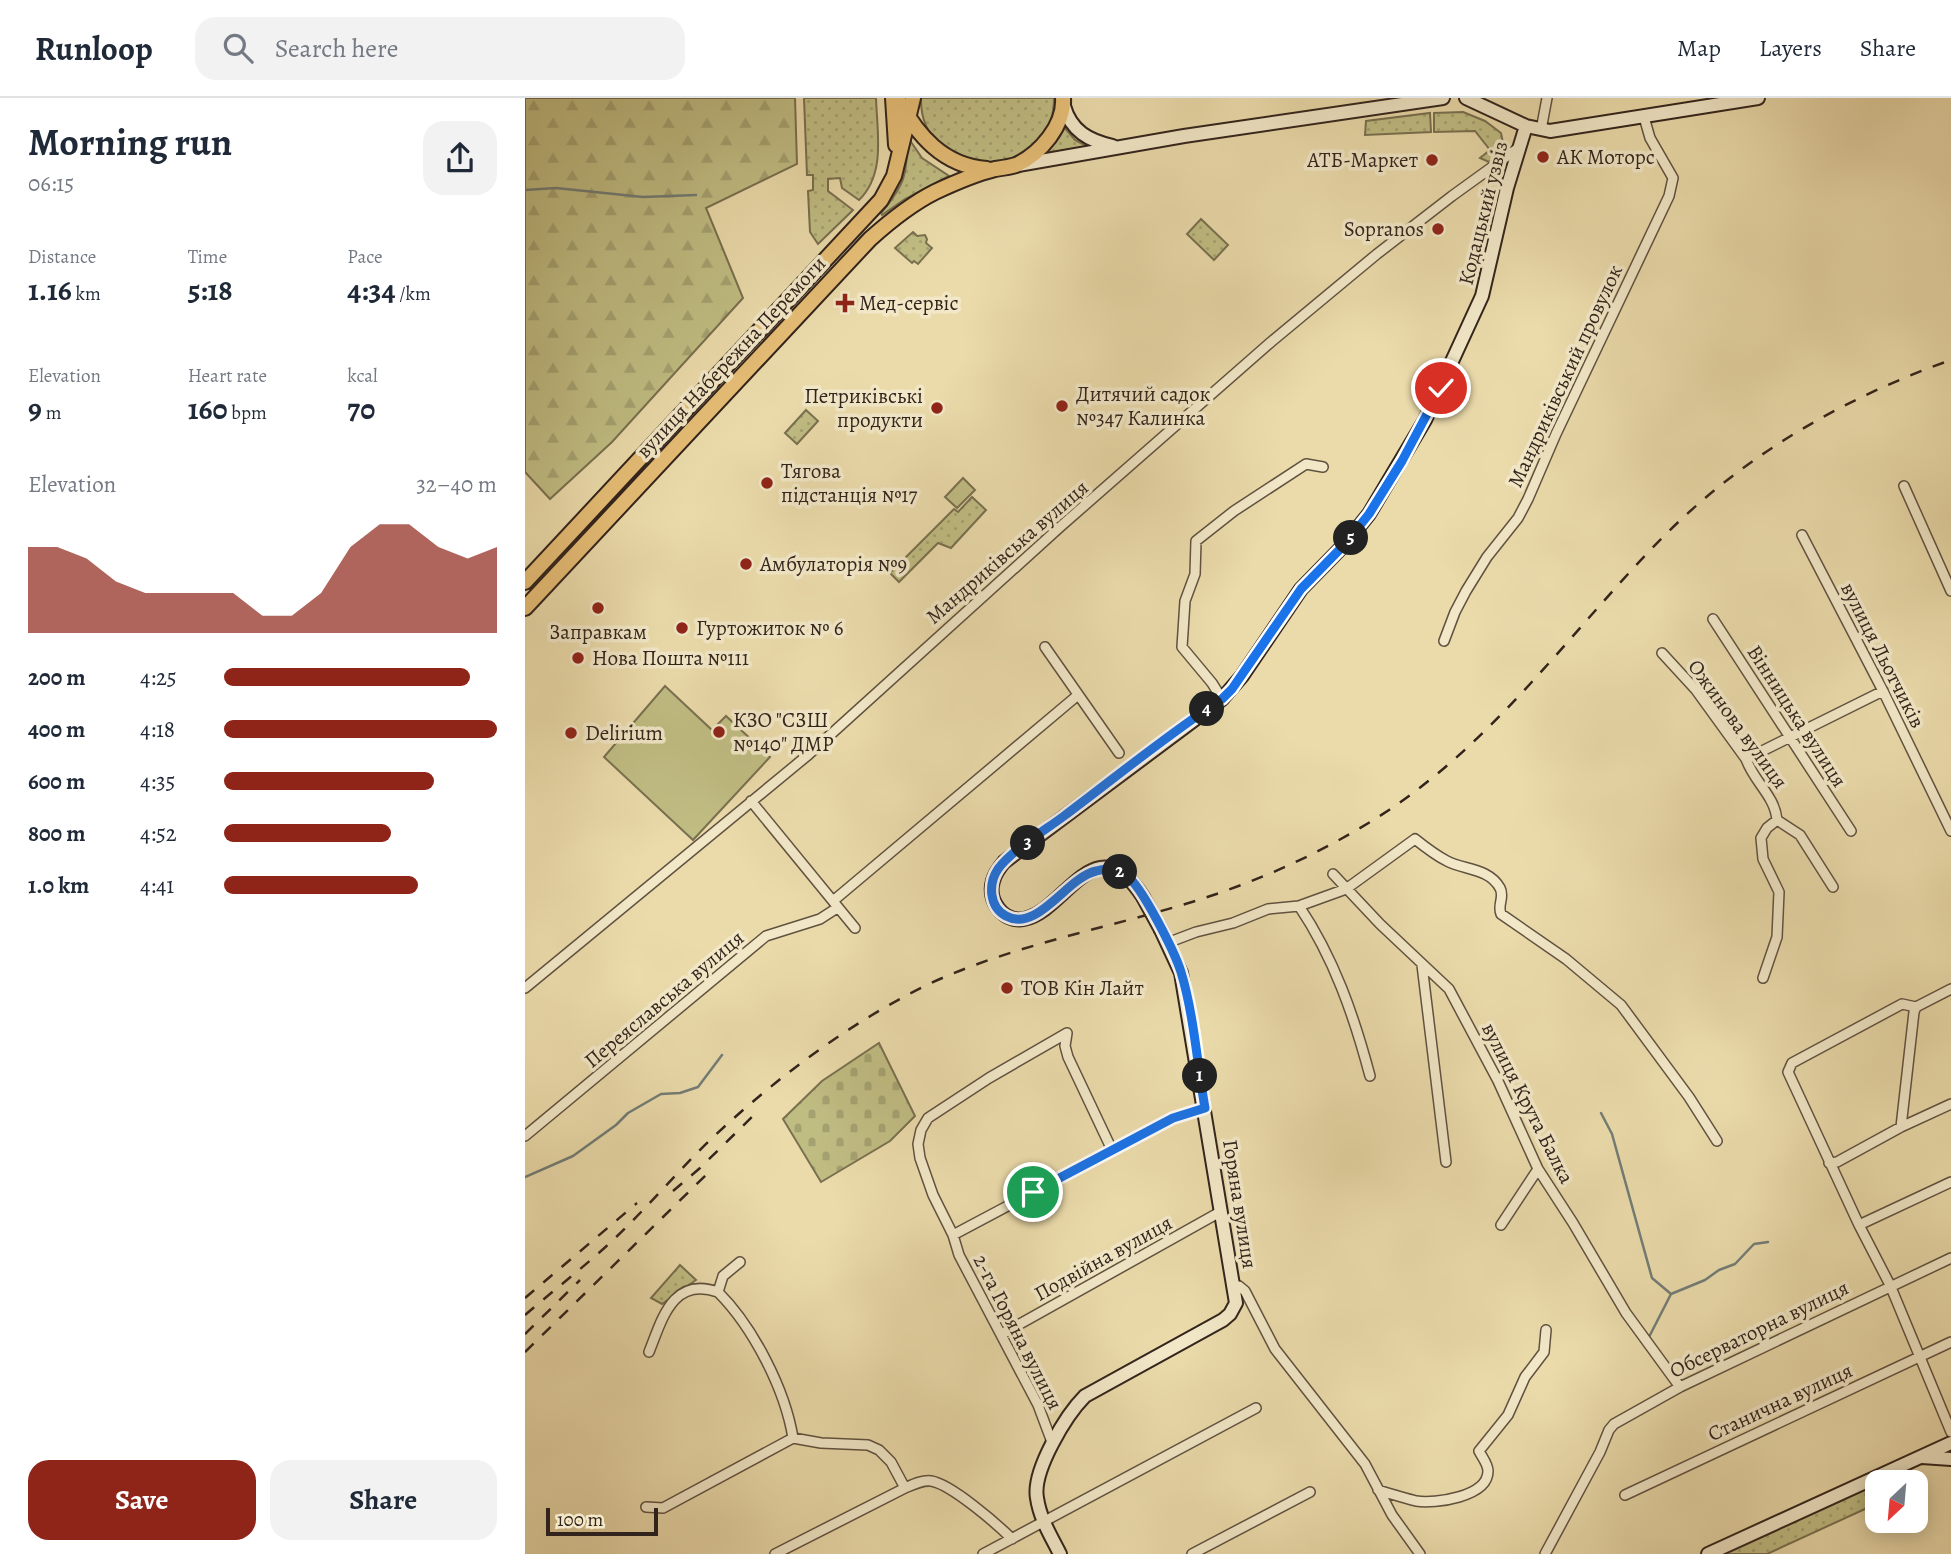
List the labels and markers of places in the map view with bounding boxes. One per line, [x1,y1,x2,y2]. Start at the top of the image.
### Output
place label: АК Моторс [1556,143,1655,171]
place label: АТБ-Маркет [1306,146,1418,174]
marker: АК Моторс [1535,149,1551,165]
marker: АТБ-Маркет [1424,152,1440,168]
place label: Sopranos [1344,215,1424,243]
marker: Sopranos [1430,221,1446,237]
place label: Мед-сервіс [859,289,959,317]
marker: Мед-сервіс [837,295,853,311]
pin [1411,358,1471,418]
place label: Дитячий садок №347 Калинка [1076,380,1211,432]
place label: Петриківські продукти [804,382,923,434]
marker: Дитячий садок №347 Калинка [1054,398,1070,414]
marker: Петриківські продукти [929,400,945,416]
place label: Тягова пiдстанцiя №17 [781,457,918,509]
marker: Тягова пiдстанцiя №17 [759,475,775,491]
pin: 5 [1333,520,1369,556]
place label: Амбулаторія №9 [759,550,907,578]
marker: Амбулаторія №9 [738,556,754,572]
marker: Заправкам [590,600,606,616]
place label: Гуртожиток № 6 [696,614,844,642]
place label: Заправкам [549,618,647,646]
marker: Гуртожиток № 6 [674,620,690,636]
place label: Нова Пошта №111 [592,644,749,672]
marker: Нова Пошта №111 [570,650,586,666]
pin: 4 [1189,692,1225,726]
place label: КЗО "СЗШ №140" ДМР [733,706,834,758]
place label: Delirium [585,719,663,747]
marker: КЗО "СЗШ №140" ДМР [711,724,727,740]
marker: Delirium [563,725,579,741]
pin: 3 [1011,826,1045,860]
pin: 2 [1103,854,1137,890]
place label: ТОВ Кін Лайт [1021,974,1144,1002]
marker: ТОВ Кін Лайт [999,980,1015,996]
pin: 1 [1183,1058,1217,1094]
pin [1003,1162,1063,1222]

